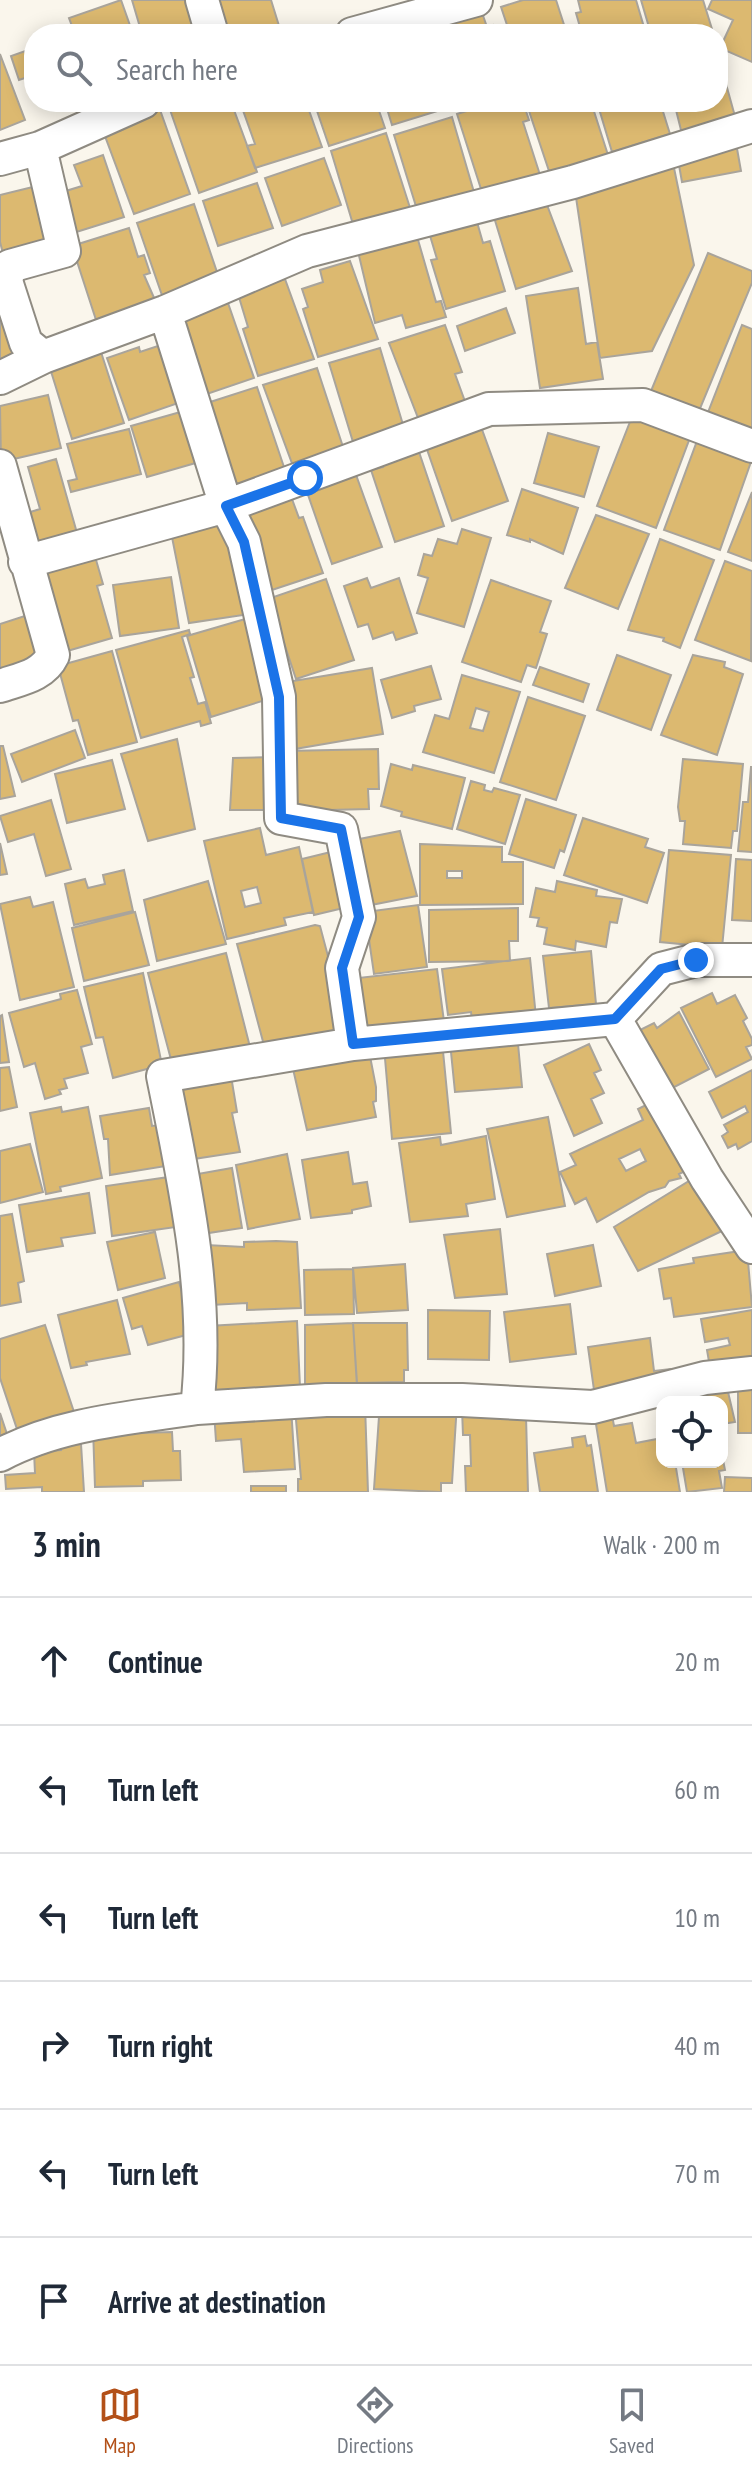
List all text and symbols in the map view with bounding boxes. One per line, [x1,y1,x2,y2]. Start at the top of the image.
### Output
search box [24,24,728,112]
icon: search [52,46,96,90]
text: Search here [116,49,238,88]
route start [287,460,323,496]
route end [678,942,714,978]
map controls [656,1396,728,1468]
button: locate [656,1396,728,1468]
text: 3 min [32,1522,101,1566]
text: Walk · 200 m [603,1528,720,1561]
icon: ahead [32,1639,76,1683]
text: Continue [108,1642,203,1681]
text: 20 m [674,1645,720,1678]
icon: left [32,1767,76,1811]
text: Turn left [108,1770,198,1809]
text: 60 m [674,1773,720,1806]
icon: left [32,1895,76,1939]
text: Turn left [108,1898,198,1937]
text: 10 m [674,1901,720,1934]
icon: right [32,2023,76,2067]
text: Turn right [108,2026,212,2065]
text: 40 m [674,2029,720,2062]
icon: left [32,2151,76,2195]
text: Turn left [108,2154,198,2193]
text: 70 m [674,2157,720,2190]
icon: arrive [32,2279,76,2323]
text: Arrive at destination [108,2282,326,2321]
tab: Map [98,2383,142,2459]
tab: Directions [337,2383,414,2459]
tab: Saved [609,2383,654,2459]

